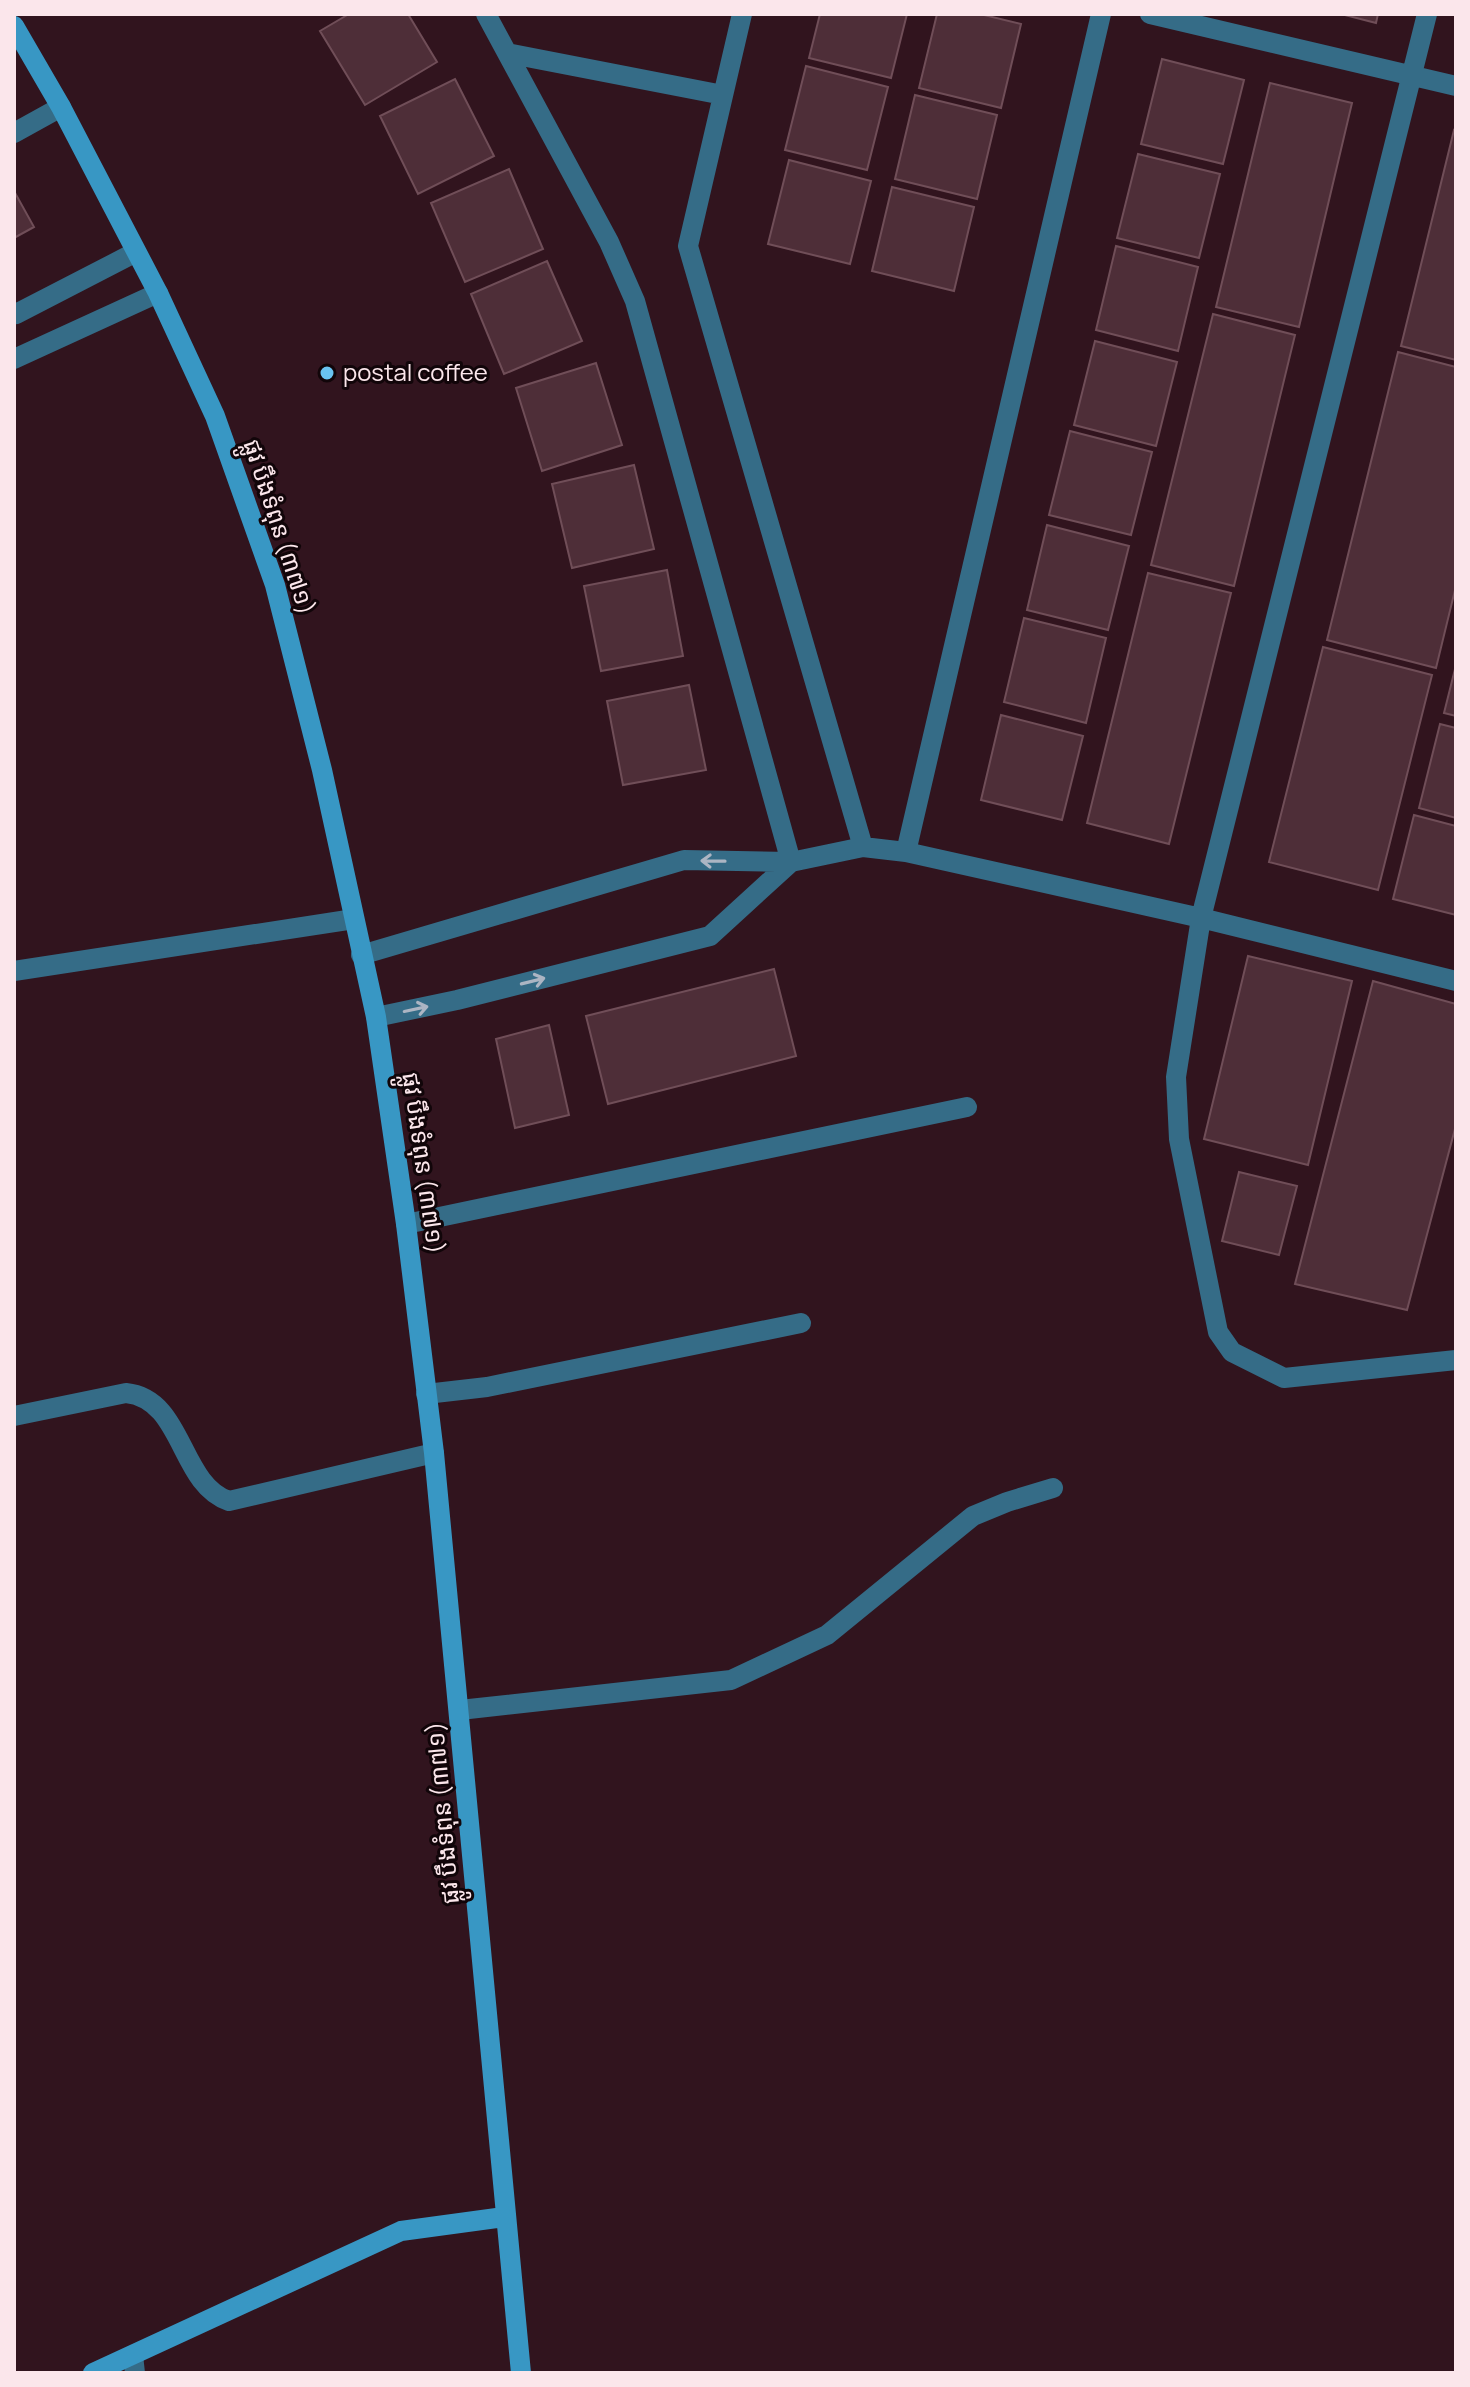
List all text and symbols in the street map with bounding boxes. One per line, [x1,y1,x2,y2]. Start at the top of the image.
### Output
place label: postal coffee [343,355,488,388]
marker: postal coffee [318,364,336,382]
street label: ផ្លូវ បឹងទំពុន (៣៧១) [230,434,324,621]
one-way arrow [700,853,727,869]
one-way arrow [519,972,545,987]
one-way arrow [403,1000,429,1015]
street label: ផ្លូវ បឹងទំពុន (៣៧១) [388,1070,454,1257]
street label: ផ្លូវ បឹងទំពុន (៣៧១) [417,1720,473,1906]

